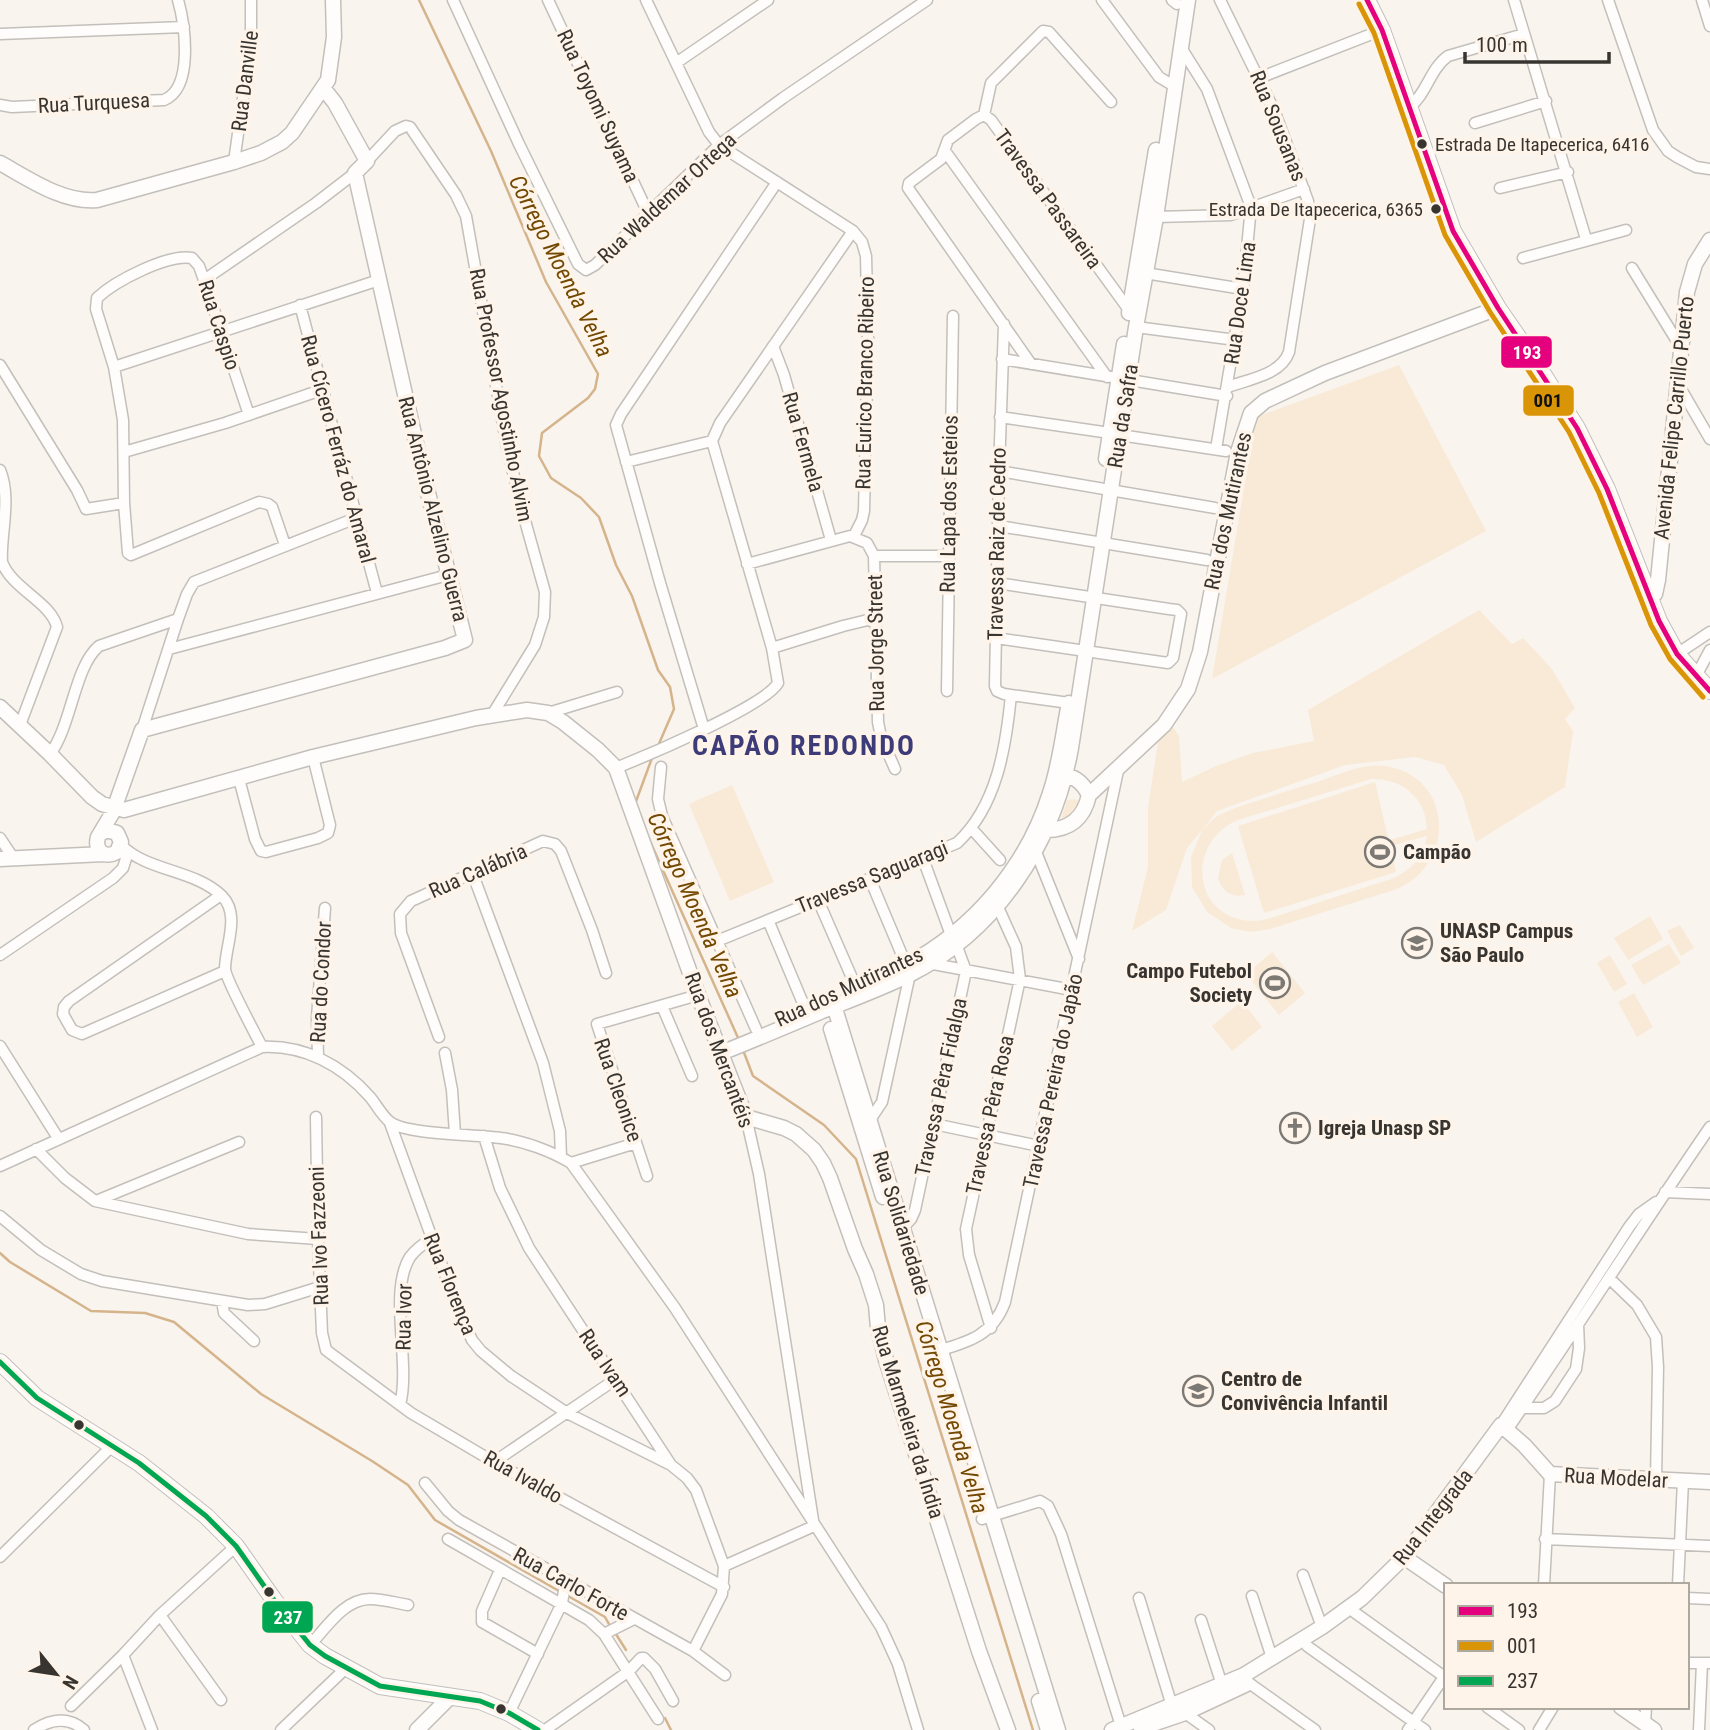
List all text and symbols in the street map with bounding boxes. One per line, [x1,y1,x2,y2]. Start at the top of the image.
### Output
scale bar [1465,21,1608,65]
street label: Rua Toyomi Suyama [552,26,644,186]
street label: Rua Danville [227,29,263,133]
text: 100 m [1476,33,1528,57]
street label: Rua Sousanas [1245,67,1311,185]
street label: Rua Turquesa [37,88,151,118]
street label: Travessa Passareira [989,125,1107,273]
street label: Rua Waldemar Ortega [593,128,741,268]
place label: Estrada De Itapecerica, 6416 [1435,133,1649,156]
marker: Estrada De Itapecerica, 6416 [1415,137,1429,151]
water label: Córrego Moenda Velha [503,171,618,362]
place label: Estrada De Itapecerica, 6365 [1209,198,1423,221]
marker: Estrada De Itapecerica, 6365 [1429,202,1443,216]
street label: Rua Doce Lima [1220,240,1260,366]
street label: Rua Professor Agostinho Alvim [465,266,537,524]
street label: Rua Eurico Branco Ribeiro [851,276,879,490]
street label: Rua Caspio [193,277,245,373]
street label: Avenida Felipe Carrillo Puerto [1649,295,1699,541]
street label: Rua Cícero Ferráz do Amaral [296,332,380,566]
line badge: 193 [1500,335,1553,369]
text: 193 [1513,341,1541,364]
street label: Rua da Safra [1103,362,1143,470]
line badge: 001 [1522,384,1575,417]
street label: Rua Fermela [777,389,829,495]
text: 001 [1534,389,1562,412]
street label: Rua Antônio Alzelino Guerra [393,394,473,624]
street label: Rua Lapa dos Esteios [935,415,963,593]
street label: Rua dos Mutirantes [1200,430,1256,592]
street label: Travessa Raiz de Cedro [983,447,1011,641]
street label: Rua Jorge Street [863,574,889,712]
district label: CAPÃO REDONDO [692,729,916,762]
water label: Córrego Moenda Velha [641,808,748,1002]
sports icon: Campão [1363,835,1397,869]
street label: Travessa Saguaragi [793,836,951,918]
street label: Rua Calábria [425,839,531,903]
place label: Campão [1403,840,1471,864]
place label: UNASP Campus São Paulo [1440,919,1573,967]
street label: Rua do Condor [306,920,336,1044]
school or university icon: UNASP Campus São Paulo [1400,926,1434,960]
street label: Rua dos Mutirantes [771,942,927,1032]
place label: Campo Futebol Society [1126,959,1253,1007]
sports icon: Campo Futebol Society [1258,966,1292,1000]
street label: Rua dos Mercantéis [680,969,758,1131]
street label: Travessa Pereira do Japão [1019,971,1087,1191]
street label: Travessa Pêra Fidalga [910,996,972,1178]
street label: Travessa Pêra Rosa [961,1033,1019,1197]
street label: Rua Cleonice [589,1035,647,1145]
church icon: Igreja Unasp SP [1278,1111,1312,1145]
place label: Igreja Unasp SP [1318,1116,1451,1140]
street label: Rua Solidariedade [868,1148,934,1298]
street label: Rua Ivo Fazzeoni [305,1166,333,1306]
street label: Rua Florença [419,1230,481,1338]
street label: Rua Ivor [391,1283,417,1351]
water label: Córrego Moenda Velha [909,1317,994,1517]
street label: Rua Marmeleira da Índia [867,1323,949,1521]
street label: Rua Ivam [574,1325,636,1401]
place label: Centro de Convivência Infantil [1221,1367,1388,1415]
school or university icon: Centro de Convivência Infantil [1181,1374,1215,1408]
unlabelled marker [72,1418,86,1432]
street label: Rua Ivaldo [480,1446,566,1508]
street label: Rua Modelar [1563,1463,1669,1493]
street label: Rua Integrada [1388,1464,1478,1570]
street label: Rua Carlo Forte [509,1542,633,1626]
legend [1444,1583,1689,1709]
unlabelled marker [262,1585,276,1599]
text: 193 [1507,1599,1538,1623]
line badge: 237 [261,1600,314,1634]
text: 237 [274,1606,302,1629]
text: 001 [1507,1634,1538,1658]
north arrow [21,1639,91,1709]
text: 237 [1507,1669,1538,1693]
text: N [57,1671,83,1693]
unlabelled marker [494,1702,508,1716]

